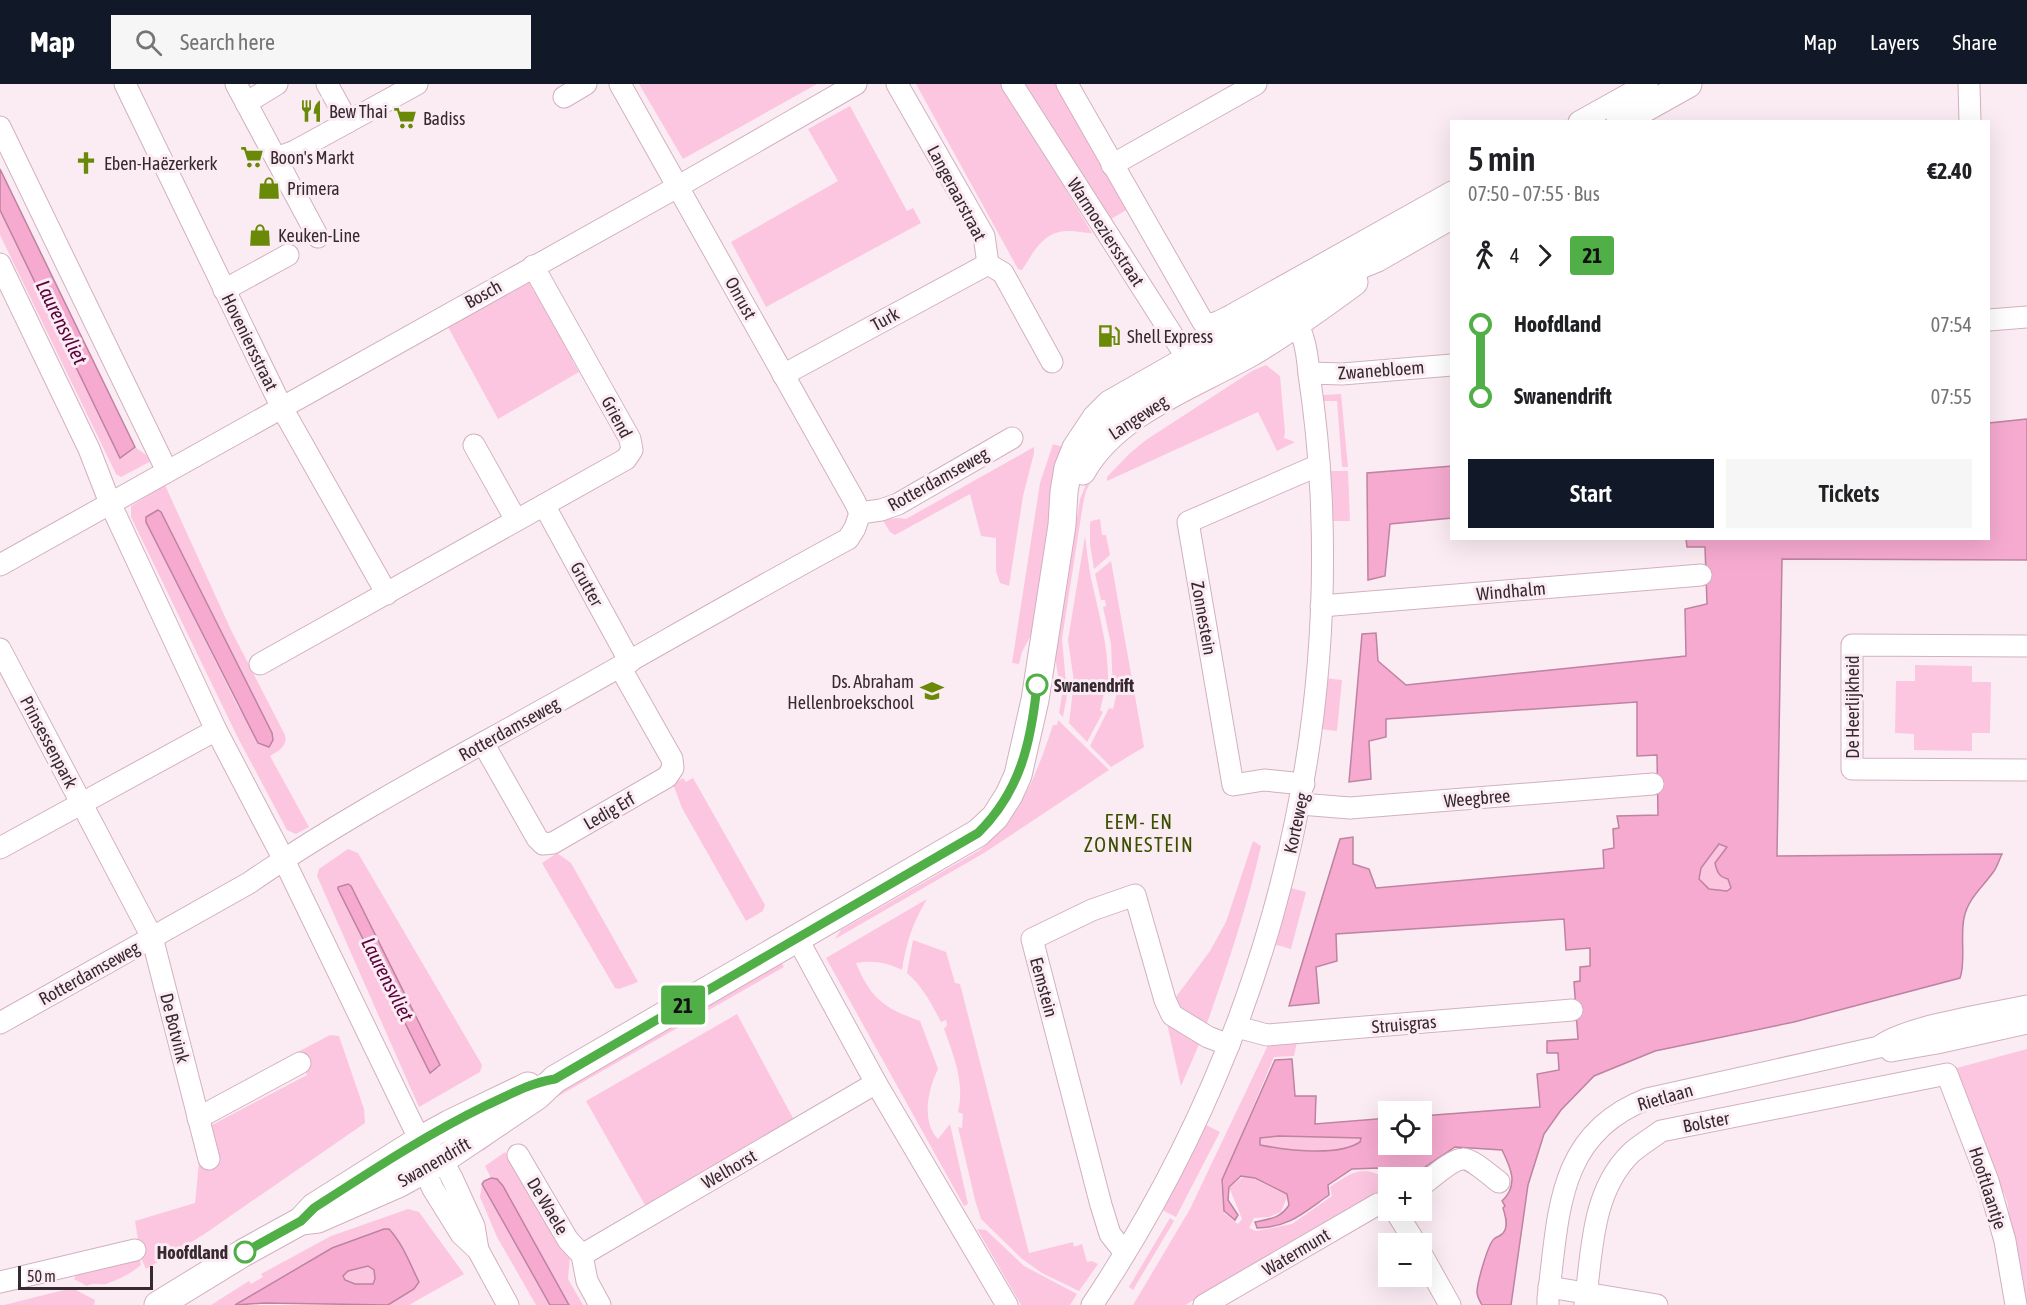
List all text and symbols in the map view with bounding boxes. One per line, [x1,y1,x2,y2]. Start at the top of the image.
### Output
search box [111,15,531,69]
text: Map [30,26,75,58]
icon: search [132,26,165,59]
text: Search here [180,29,275,55]
text: Map [1803,30,1837,54]
text: Layers [1870,30,1920,54]
text: Share [1953,30,1997,54]
restaurant icon: Bew Thai [298,98,324,124]
place label: Bew Thai [329,101,388,122]
supermarket icon: Badiss [392,105,418,131]
place label: Badiss [423,108,465,129]
text: 5 min [1468,140,1535,178]
street label: Langeraarstraat [923,142,991,244]
supermarket icon: Boon's Markt [239,144,265,170]
place label: Boon's Markt [270,147,354,168]
church icon: Eben-Haëzerkerk [73,150,99,176]
place label: Eben-Haëzerkerk [104,153,217,174]
text: €2.40 [1927,158,1972,184]
street label: Warmoeziersstraat [1063,174,1149,290]
shop icon: Primera [256,175,282,201]
place label: Primera [287,178,340,199]
text: 07:50 – 07:55 · Bus [1468,182,1600,205]
shop icon: Keuken-Line [247,222,273,248]
place label: Keuken-Line [278,225,360,246]
icon: walk [1468,239,1501,272]
icon: forward [1528,239,1561,272]
text: 21 [1582,243,1602,267]
text: 4 [1510,244,1519,267]
street label: Onrust [721,273,761,323]
street label: Bosch [461,275,505,313]
water label: Laurensvliet [32,276,92,368]
street label: Hoveniersstraat [217,290,283,394]
street label: Turk [867,303,903,335]
text: Hoofdland [1514,311,1601,337]
text: 07:54 [1931,313,1972,336]
fuel station icon: Shell Express [1096,323,1122,349]
place label: Shell Express [1127,326,1213,347]
street label: Zwanebloem [1337,357,1425,383]
text: Swanendrift [1514,383,1612,409]
text: 07:55 [1931,385,1972,408]
street label: Langeweg [1105,390,1172,444]
street label: Griend [597,392,637,442]
street label: Rotterdamseweg [884,443,992,515]
button: Start [1468,459,1714,528]
button: Tickets [1726,459,1972,528]
street label: Grutter [566,558,608,610]
street label: Windhalm [1476,578,1546,604]
street label: Zonnestein [1187,579,1221,657]
street label: De Heerlijkheid [1842,655,1863,759]
place label: Ds. Abraham Hellenbroekschool [787,671,914,713]
marker: Swanendrift [1026,674,1048,696]
place label: Swanendrift [1054,675,1135,696]
school or university icon: Ds. Abraham Hellenbroekschool [919,678,945,704]
street label: Prinsessenpark [16,692,82,792]
street label: Rotterdamseweg [455,693,563,765]
street label: Weegbree [1443,785,1511,811]
street label: Ledig Erf [580,788,638,834]
street label: Korteweg [1279,790,1313,855]
district label: EEM- EN ZONNESTEIN [1084,810,1194,856]
water label: Laurensvliet [357,933,419,1025]
street label: Rotterdamseweg [35,937,143,1009]
street label: Eemstein [1026,955,1062,1019]
line badge: 21 [656,986,710,1024]
street label: De Botvink [156,991,194,1065]
text: 21 [673,993,693,1017]
street label: Struisgras [1371,1011,1437,1037]
street label: Rietlaan [1635,1079,1695,1115]
map controls [1378,1101,1432,1287]
button: locate [1378,1101,1432,1155]
street label: Bolster [1681,1107,1732,1137]
street label: Swanendrift [394,1133,474,1191]
street label: Hooftlaantje [1965,1144,2011,1232]
street label: Welhorst [698,1145,760,1193]
button: + [1378,1167,1432,1221]
street label: De Waele [523,1174,573,1238]
street label: Watermunt [1258,1224,1334,1280]
button: − [1378,1233,1432,1287]
marker: Hoofdland [234,1241,256,1263]
place label: Hoofdland [157,1242,228,1263]
scale bar [18,1263,153,1290]
text: 50 m [27,1267,56,1285]

